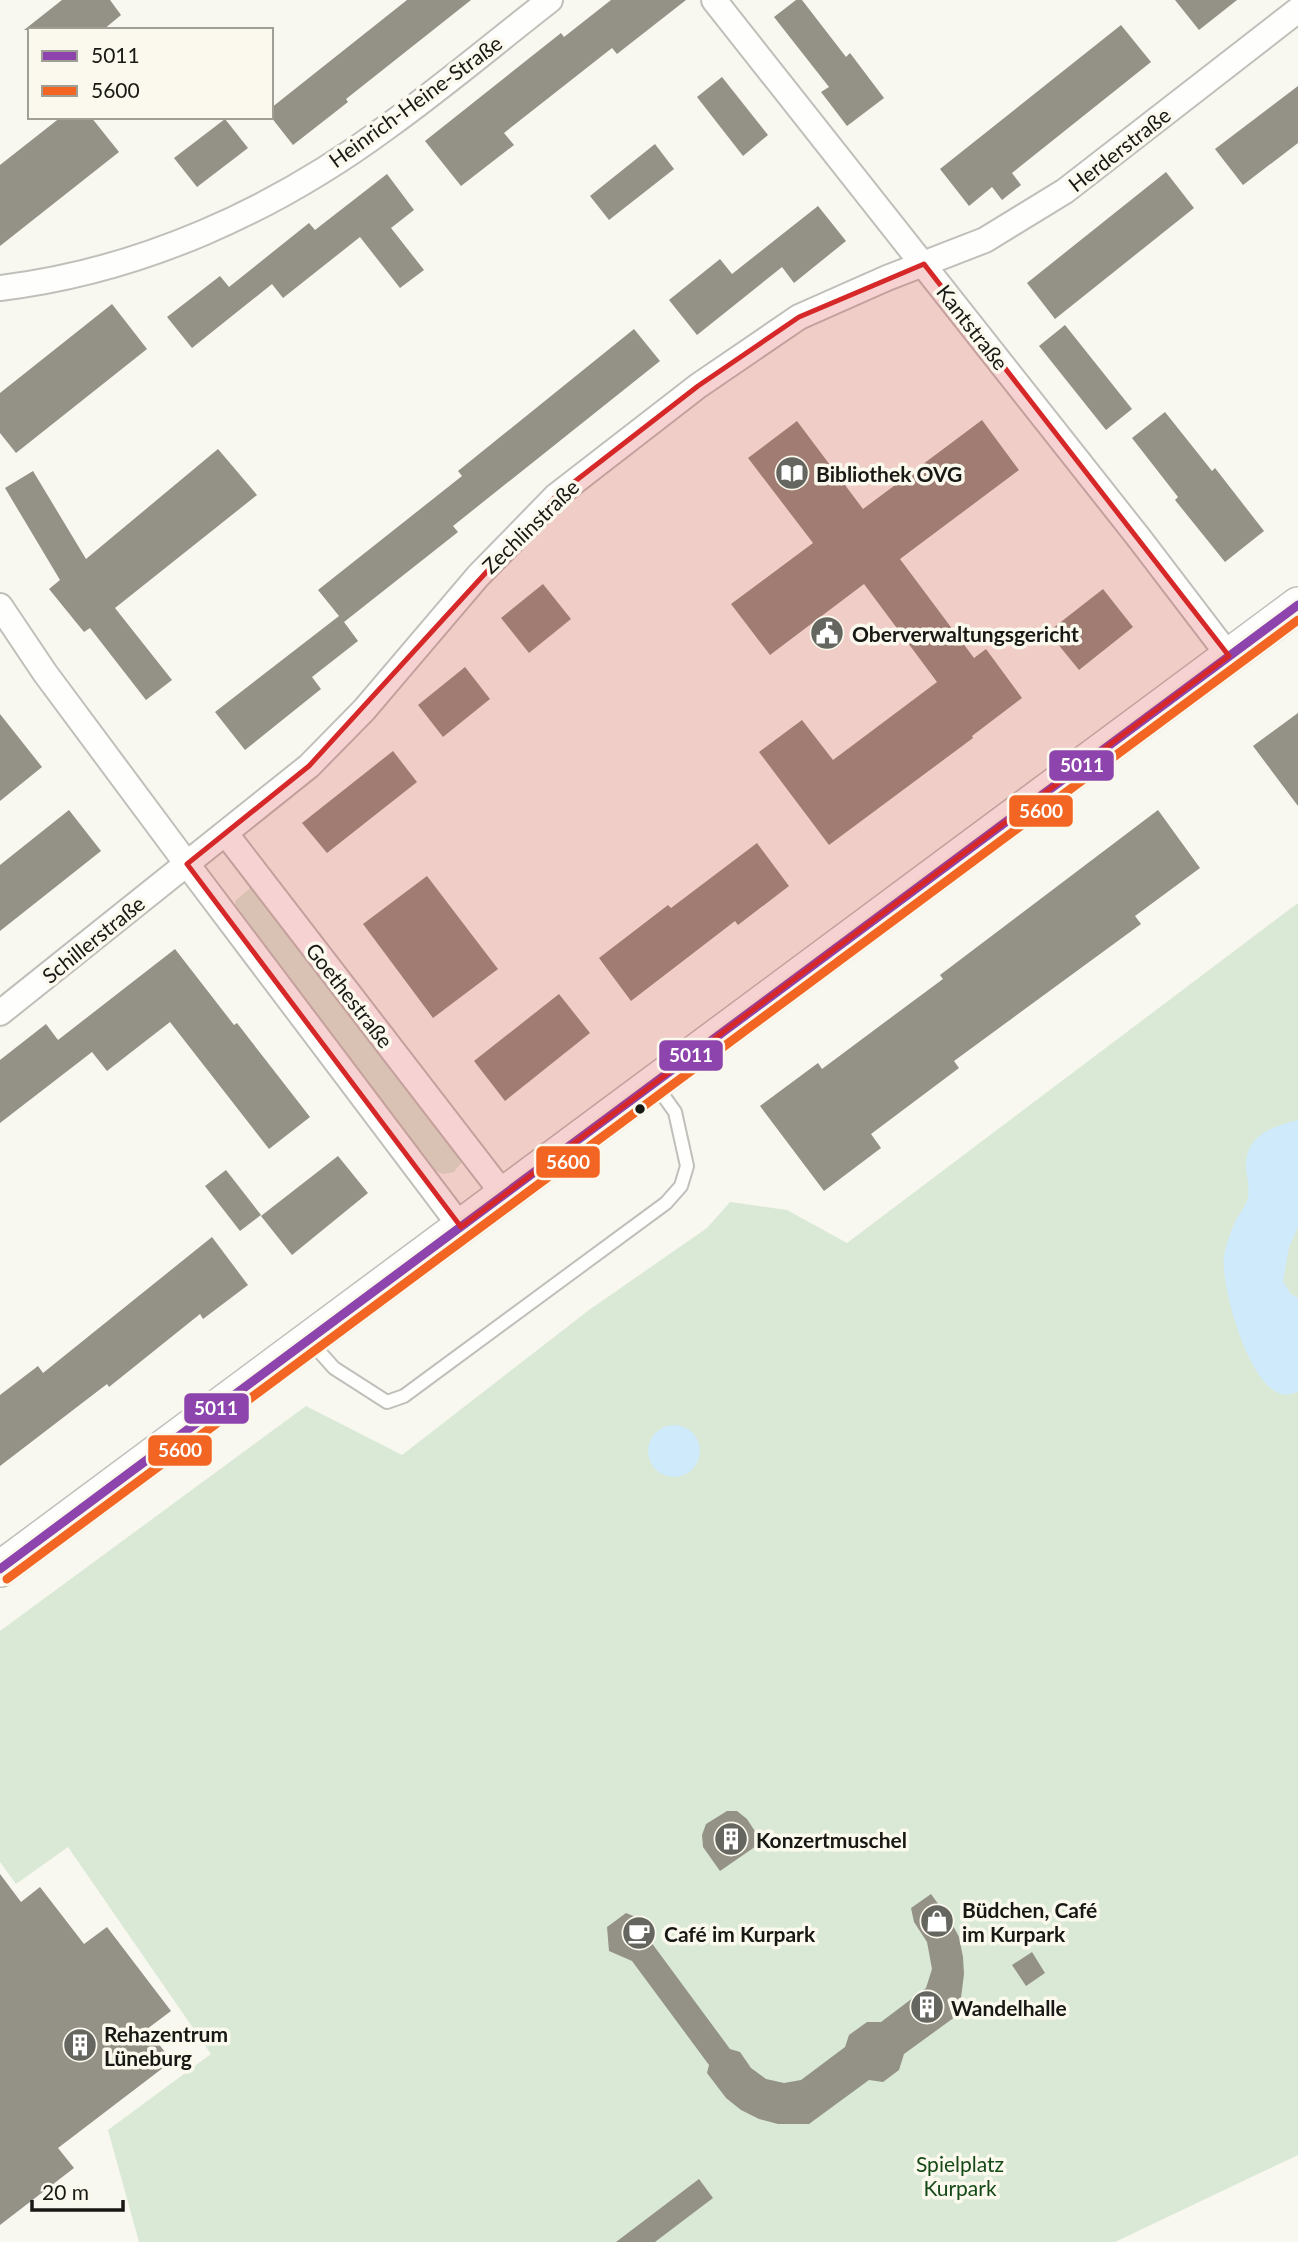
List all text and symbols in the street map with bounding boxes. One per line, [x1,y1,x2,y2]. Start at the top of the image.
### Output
legend [28,28,273,119]
street label: Heinrich-Heine-Straße [324,30,506,172]
text: 5011 [91,42,140,67]
text: 5600 [91,77,140,102]
street label: Herderstraße [1063,102,1175,196]
street label: Kantstraße [932,279,1014,375]
library icon: Bibliothek OVG [773,454,811,492]
place label: Bibliothek OVG [816,461,962,486]
street label: Zechlinstraße [477,474,583,578]
public building icon: Oberverwaltungsgericht [808,614,846,652]
place label: Oberverwaltungsgericht [852,621,1079,646]
line badge: 5011 [1048,749,1115,782]
text: 5011 [1060,753,1104,776]
line badge: 5600 [1008,794,1074,828]
text: 5600 [1019,799,1063,822]
street label: Schillerstraße [37,890,149,988]
street label: Goethestraße [301,938,399,1052]
line badge: 5011 [658,1039,724,1072]
text: 5011 [669,1043,713,1066]
unlabelled marker [633,1102,647,1116]
line badge: 5600 [535,1145,601,1179]
text: 5600 [546,1150,590,1173]
line badge: 5011 [183,1392,250,1425]
text: 5011 [194,1396,238,1419]
line badge: 5600 [147,1434,213,1467]
text: 5600 [158,1438,202,1461]
building icon: Konzertmuschel [712,1820,750,1858]
place label: Konzertmuschel [756,1827,907,1852]
place label: Büdchen, Café im Kurpark [962,1897,1097,1946]
shop icon: Büdchen, Café im Kurpark [918,1902,956,1940]
cafe icon: Café im Kurpark [620,1914,658,1952]
place label: Café im Kurpark [664,1921,816,1946]
building icon: Wandelhalle [908,1988,946,2026]
place label: Wandelhalle [951,1995,1067,2020]
place label: Rehazentrum Lüneburg [104,2021,228,2070]
building icon: Rehazentrum Lüneburg [61,2026,99,2064]
park label: Spielplatz Kurpark [916,2151,1004,2200]
scale bar [32,2168,122,2212]
text: 20 m [42,2179,89,2204]

